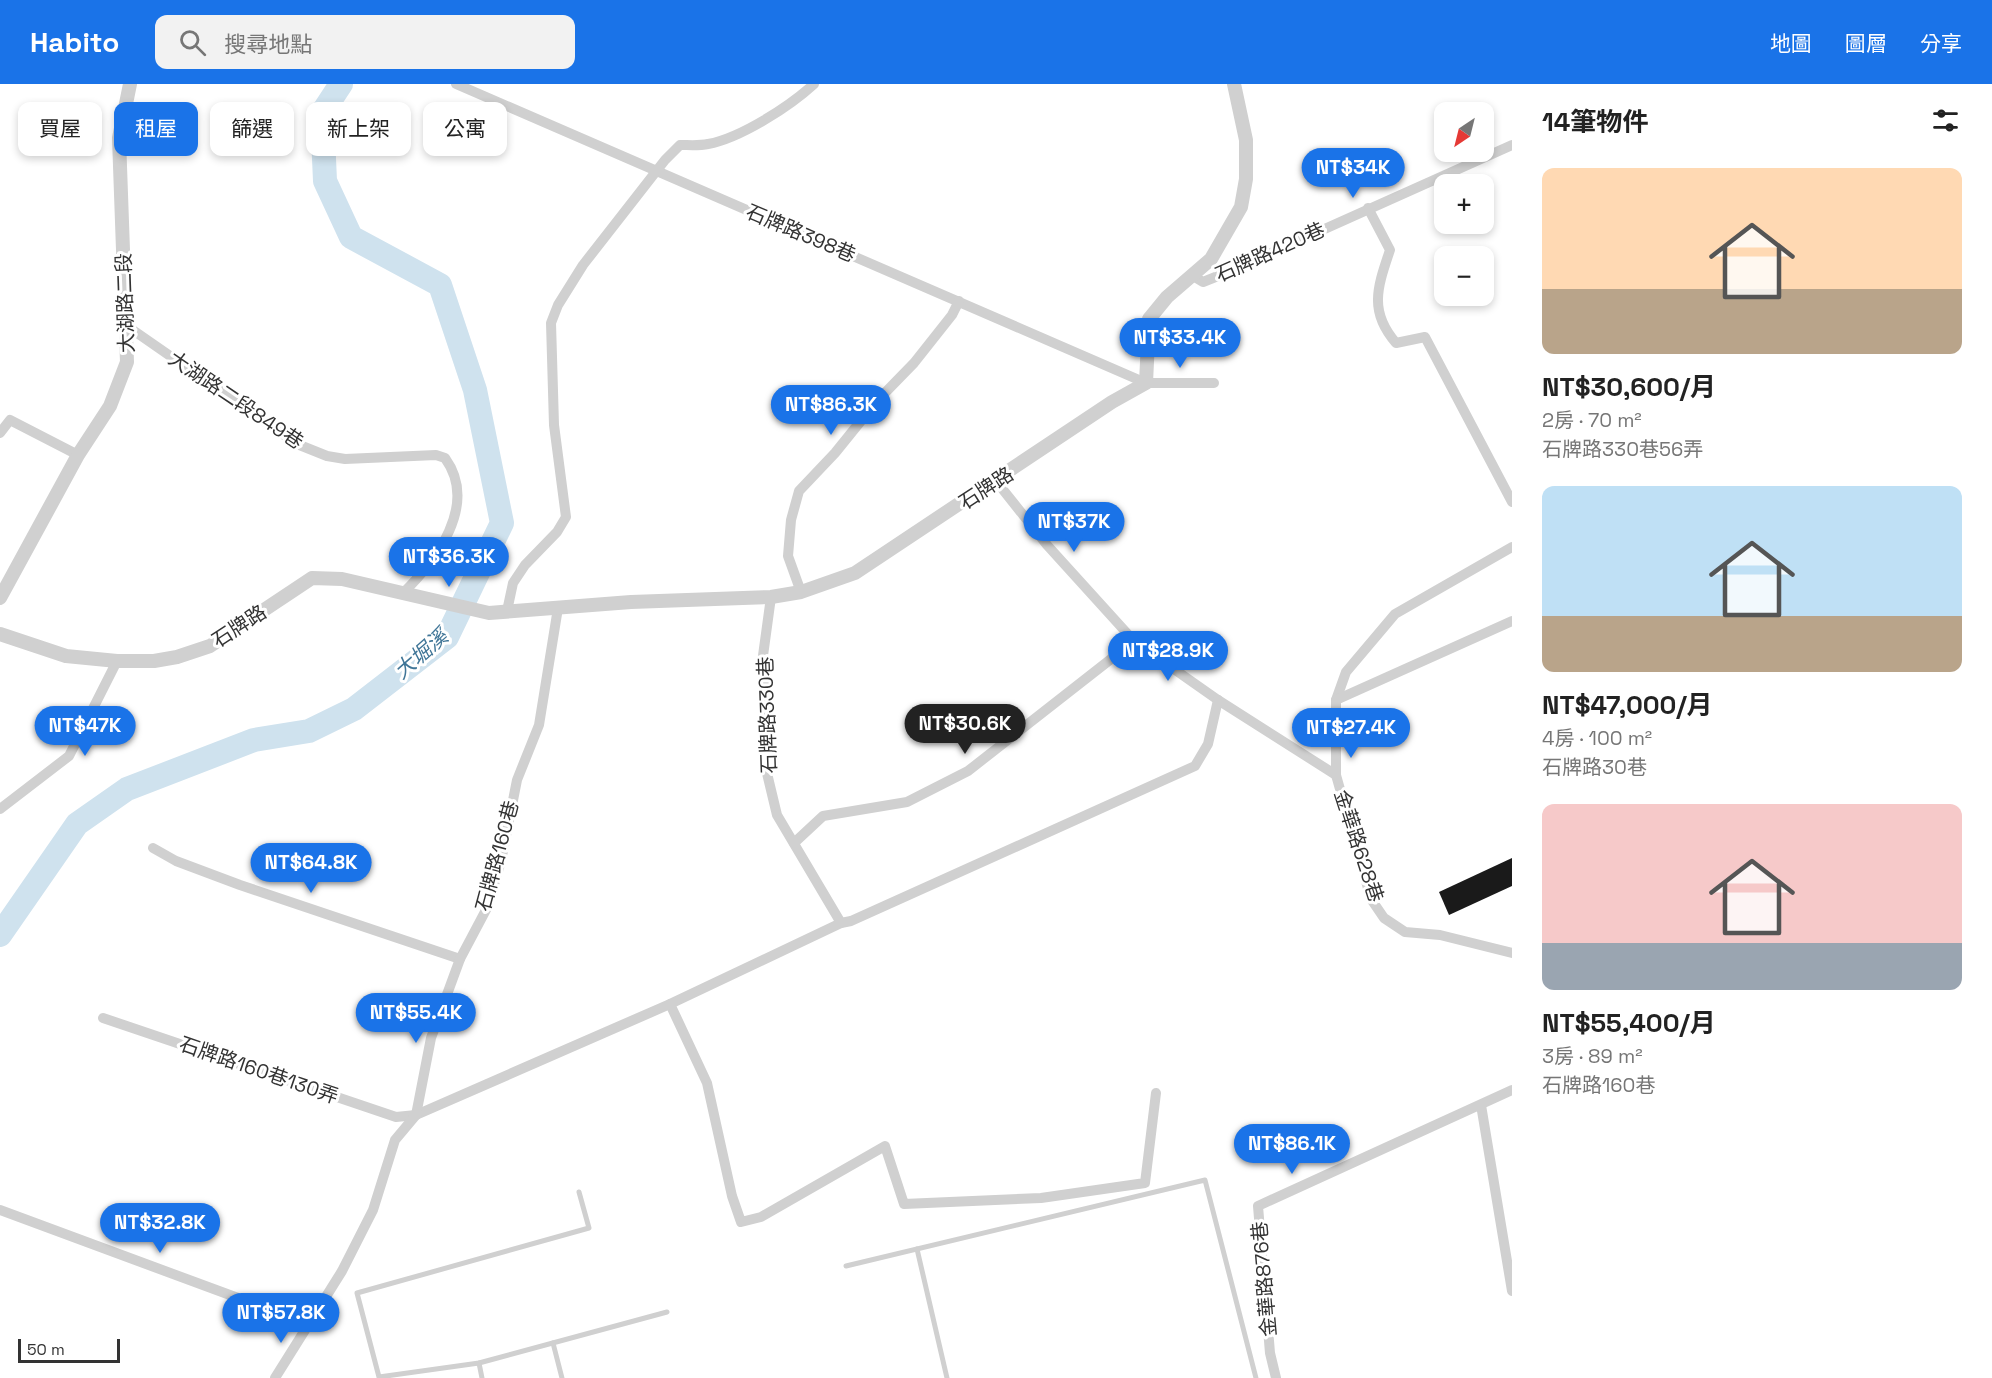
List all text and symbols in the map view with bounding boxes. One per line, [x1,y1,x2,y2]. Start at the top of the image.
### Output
search box [155,15,575,69]
text: Habito [30,24,119,60]
icon: search [176,26,209,59]
text: 搜尋地點 [224,30,312,58]
text: 地圖 [1770,30,1812,57]
text: 圖層 [1845,30,1887,57]
text: 分享 [1920,30,1962,57]
chip: 買屋 [18,102,102,156]
chip: 租屋 [114,102,198,156]
chip: 篩選 [210,102,294,156]
chip: 新上架 [306,102,411,156]
chip: 公寓 [423,102,507,156]
north arrow [1434,102,1494,162]
map controls [1434,102,1494,306]
icon: filters [1929,104,1962,137]
text: 14筆物件 [1542,105,1648,139]
pin: NT$34K [1304,148,1402,199]
text: NT$34K [1316,154,1390,180]
button: + [1434,174,1494,234]
street label: 石牌路398巷 [742,198,860,268]
icon: home [1698,207,1806,315]
street label: 石牌路420巷 [1211,216,1329,288]
button: − [1434,246,1494,306]
street label: 大湖路二段 [110,253,140,353]
pin: NT$33.4K [1118,318,1242,369]
text: NT$33.4K [1134,324,1226,350]
street label: 大湖路二段849巷 [164,345,308,455]
text: NT$30,600/月 [1542,370,1716,404]
pin: NT$86.3K [769,385,893,436]
text: NT$86.3K [785,391,877,417]
text: 2房 · 70 m² [1542,407,1642,433]
text: 石牌路330巷56弄 [1542,436,1703,462]
street label: 石牌路 [954,461,1018,515]
pin: NT$37K [1025,502,1123,553]
text: NT$37K [1037,508,1111,534]
icon: home [1698,525,1806,633]
pin: NT$36.3K [387,537,511,588]
text: NT$36.3K [403,543,495,569]
street label: 石牌路 [207,599,271,653]
water label: 大堀溪 [388,621,456,684]
pin: NT$28.9K [1106,631,1230,682]
text: NT$28.9K [1122,637,1214,663]
street label: 石牌路330巷 [752,656,782,774]
text: NT$47,000/月 [1542,688,1713,722]
pin: NT$30.6K [903,704,1027,755]
pin: NT$47K [36,706,134,757]
pin: NT$27.4K [1289,708,1413,759]
text: NT$30.6K [919,710,1011,736]
text: NT$47K [49,712,121,738]
text: NT$27.4K [1306,714,1396,740]
text: 4房 · 100 m² [1542,725,1652,751]
text: 石牌路30巷 [1542,754,1647,780]
street label: 金華路628巷 [1329,786,1389,906]
street label: 石牌路160巷 [470,798,524,914]
pin: NT$64.8K [249,843,373,894]
icon: home [1698,843,1806,951]
text: NT$64.8K [265,849,357,875]
pin: NT$55.4K [354,993,478,1044]
text: NT$55.4K [370,999,462,1025]
text: NT$55,400/月 [1542,1006,1716,1040]
street label: 石牌路160巷130弄 [176,1031,342,1109]
text: 3房 · 89 m² [1542,1043,1642,1069]
text: 石牌路160巷 [1542,1072,1655,1098]
pin: NT$86.1K [1230,1124,1354,1175]
text: NT$86.1K [1248,1130,1336,1156]
pin: NT$32.8K [98,1203,222,1254]
text: NT$32.8K [114,1209,206,1235]
street label: 金華路876巷 [1246,1220,1282,1338]
pin: NT$57.8K [219,1293,343,1344]
text: NT$57.8K [236,1299,326,1325]
scale bar [18,1336,120,1364]
text: 50 m [27,1339,65,1360]

